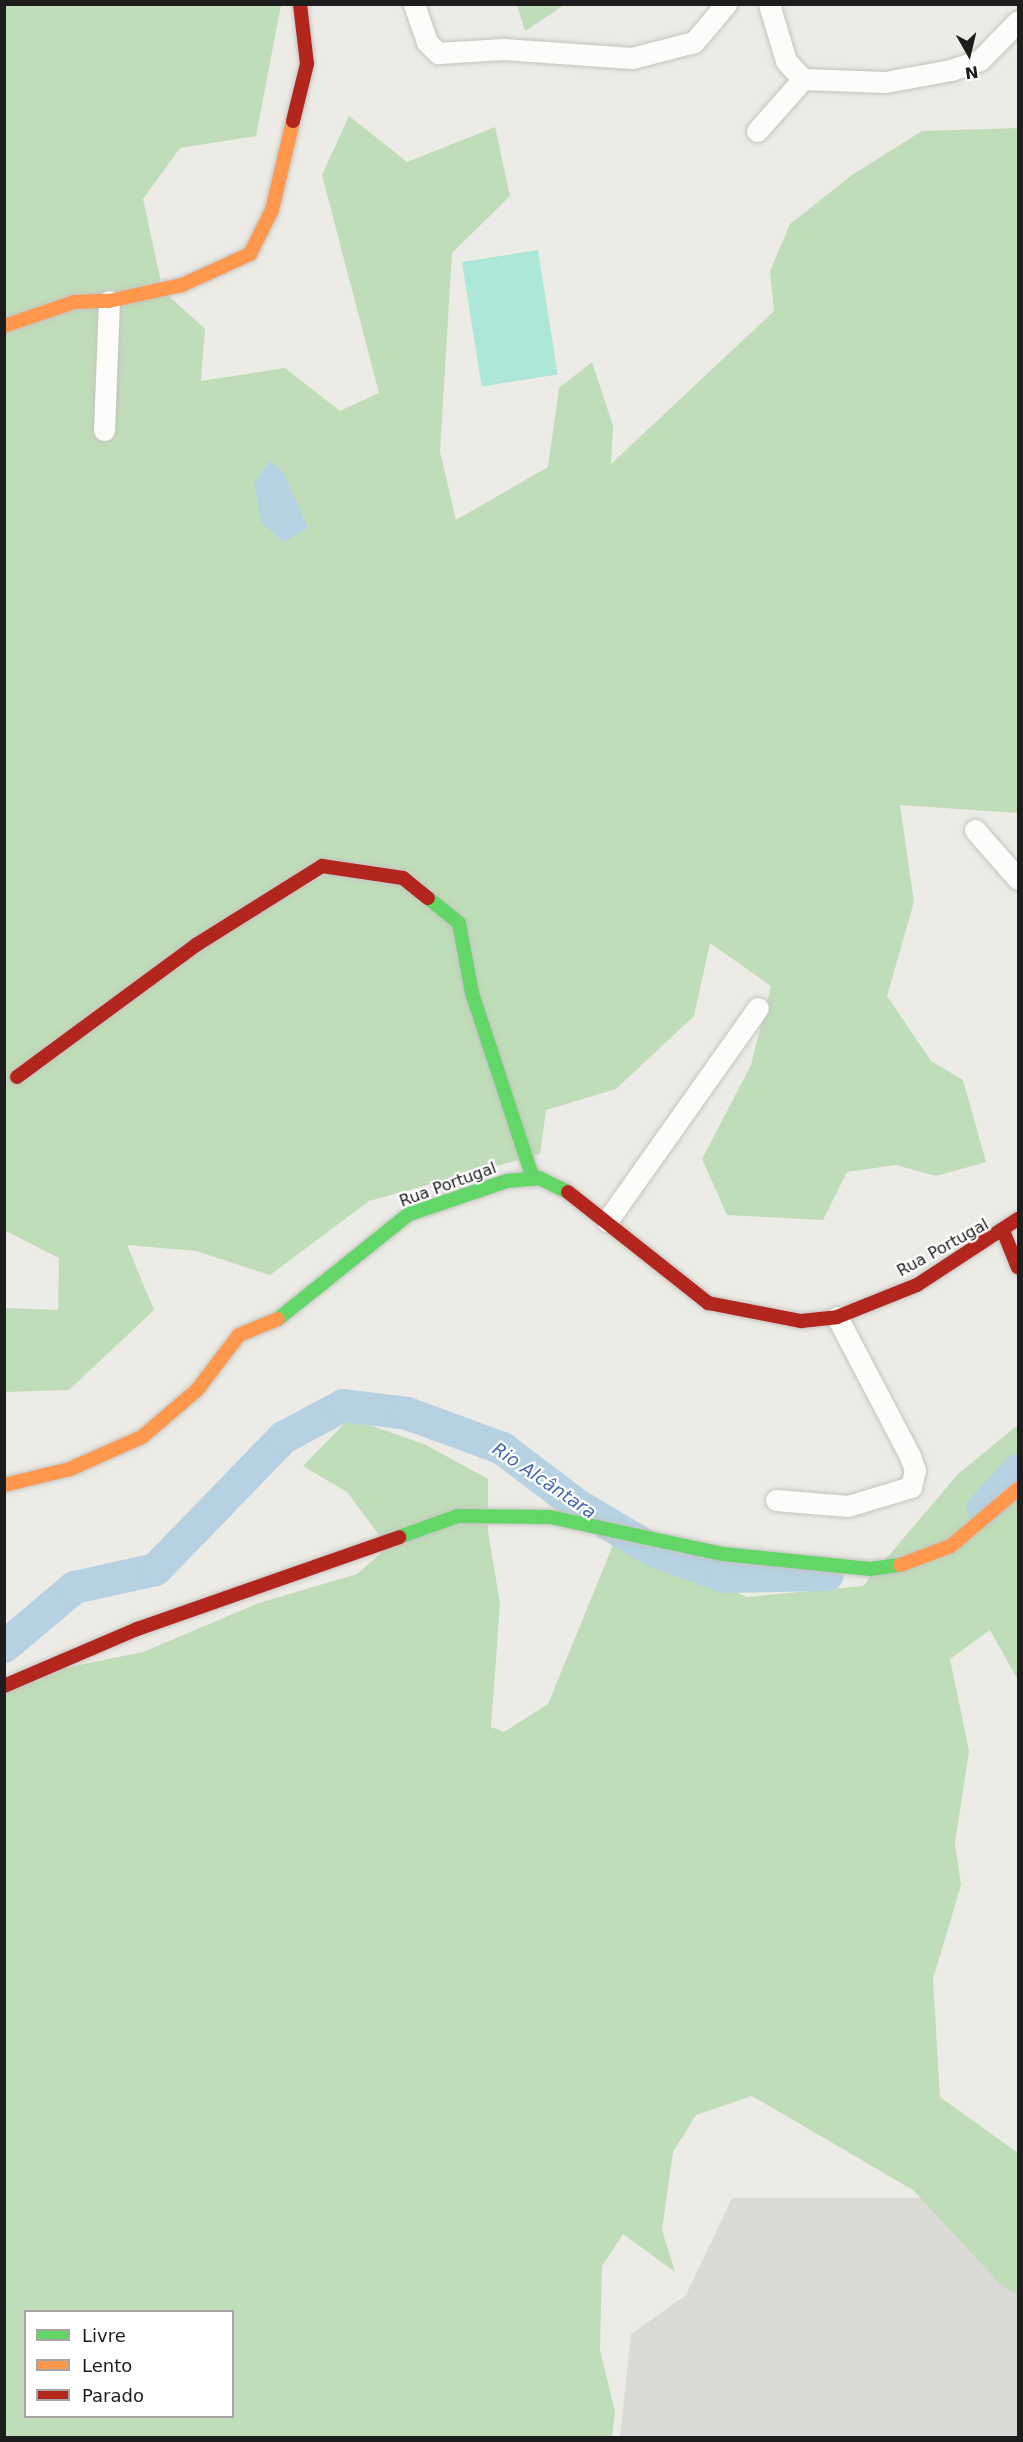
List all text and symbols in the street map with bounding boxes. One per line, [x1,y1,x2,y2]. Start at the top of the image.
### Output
north arrow [939,24,999,84]
text: N [964,62,980,83]
street label: Rua Portugal [397,1159,499,1211]
street label: Rua Portugal [894,1215,992,1281]
water label: Rio Alcântara [488,1438,600,1524]
legend [24,2310,234,2418]
text: Livre [82,2325,126,2346]
text: Lento [82,2355,132,2376]
text: Parado [82,2385,144,2406]

